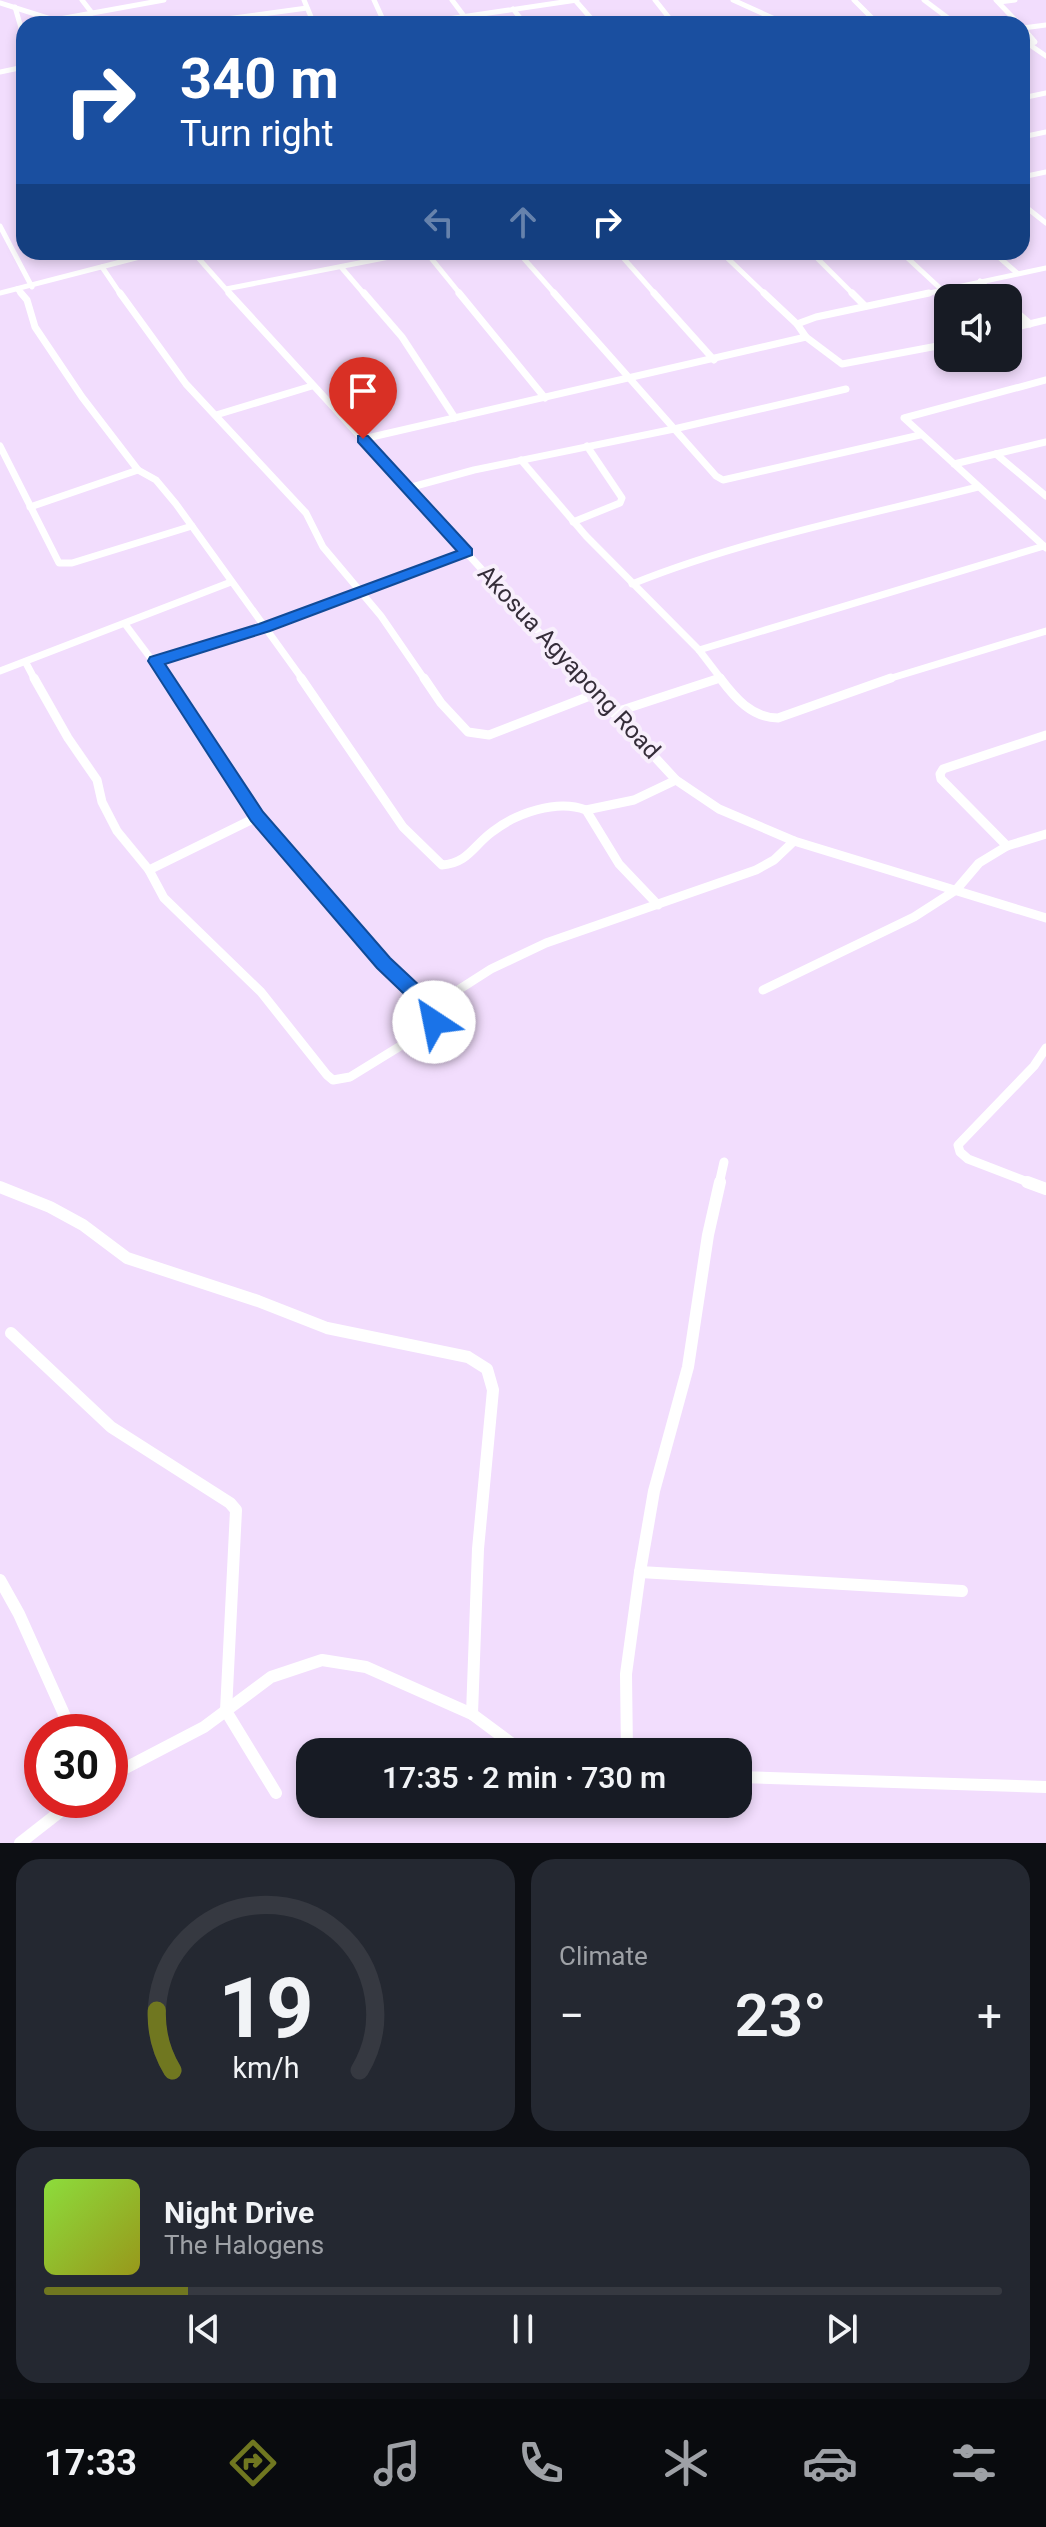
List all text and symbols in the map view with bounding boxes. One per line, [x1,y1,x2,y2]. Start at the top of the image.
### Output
text: 340 m [180,46,339,112]
icon: right [48,48,152,152]
text: Turn right [180,113,333,155]
icon: left [417,200,461,244]
icon: ahead [501,200,545,244]
icon: right [585,200,629,244]
map controls [934,284,1022,372]
button: sound [934,284,1022,372]
pin [329,357,397,439]
icon: arrive [341,369,385,413]
street label: Akosua Agyapong Road [472,559,666,765]
position arrow [392,980,476,1064]
speed limit sign: 30 [24,1714,128,1818]
text: 17:35 · 2 min · 730 m [382,1760,666,1795]
text: Climate [559,1941,648,1971]
text: 19 [218,1960,313,2057]
text: 23° [735,1980,826,2051]
text: − [559,1990,584,2042]
text: + [977,1990,1002,2042]
text: km/h [232,2051,299,2085]
text: Night Drive [164,2195,314,2230]
text: The Halogens [164,2230,324,2260]
icon: previous [182,2307,226,2351]
icon: pause [501,2307,545,2351]
icon: next [820,2307,864,2351]
icon: directions [225,2435,281,2491]
icon: music [369,2435,425,2491]
icon: phone [513,2435,569,2491]
icon: climate [658,2435,714,2491]
icon: car [802,2435,858,2491]
icon: filters [946,2435,1002,2491]
text: 17:33 [44,2442,137,2484]

